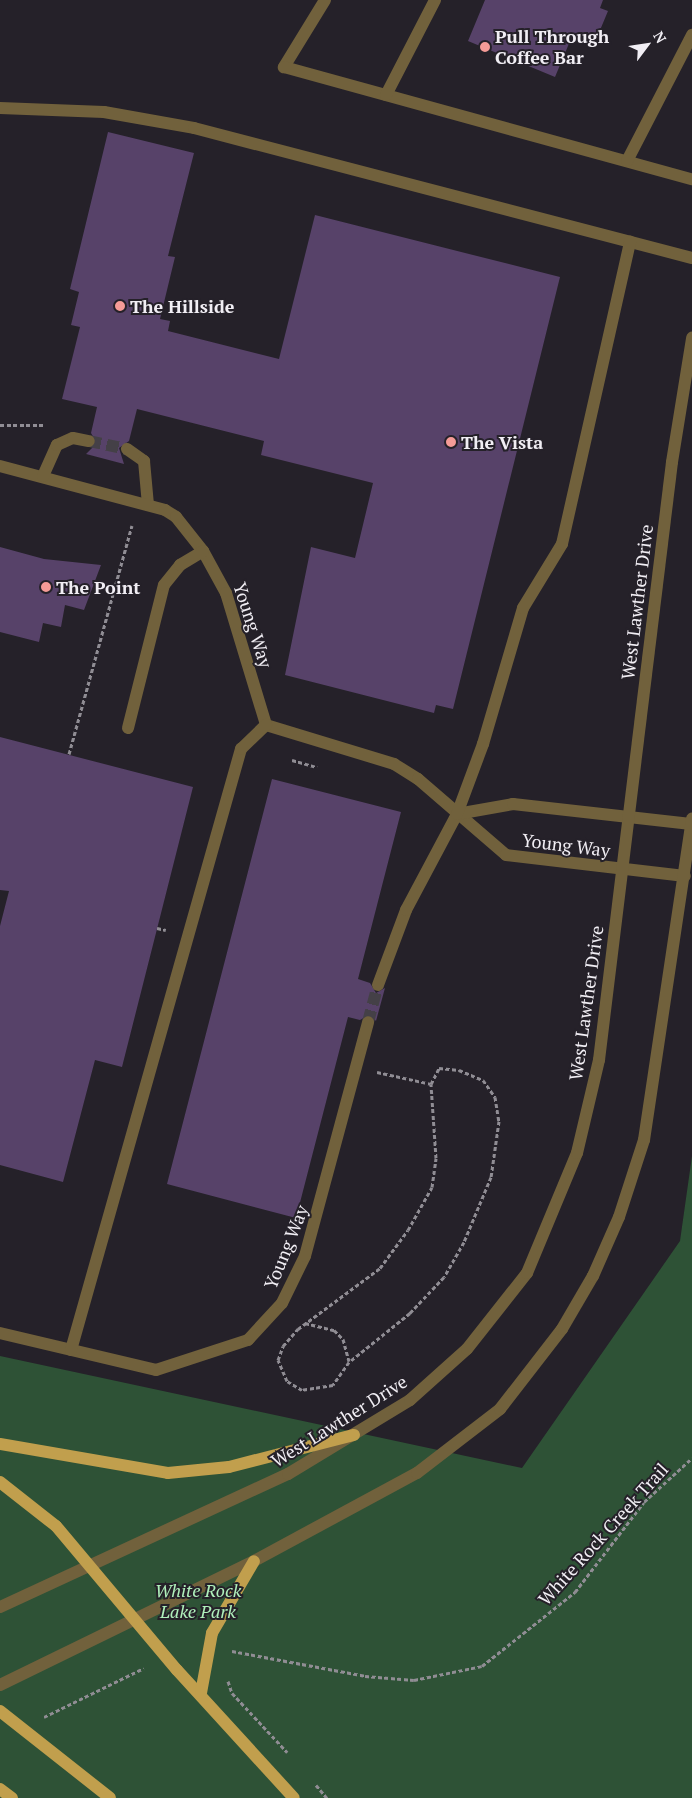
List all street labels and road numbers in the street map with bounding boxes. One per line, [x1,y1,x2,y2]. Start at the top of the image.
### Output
street label: West Lawther Drive [617,523,657,681]
street label: Young Way [229,580,277,670]
street label: Young Way [521,829,611,861]
street label: West Lawther Drive [564,924,608,1082]
street label: Young Way [259,1202,313,1292]
street label: West Lawther Drive [267,1370,411,1472]
street label: White Rock Creek Trail [533,1458,673,1610]

